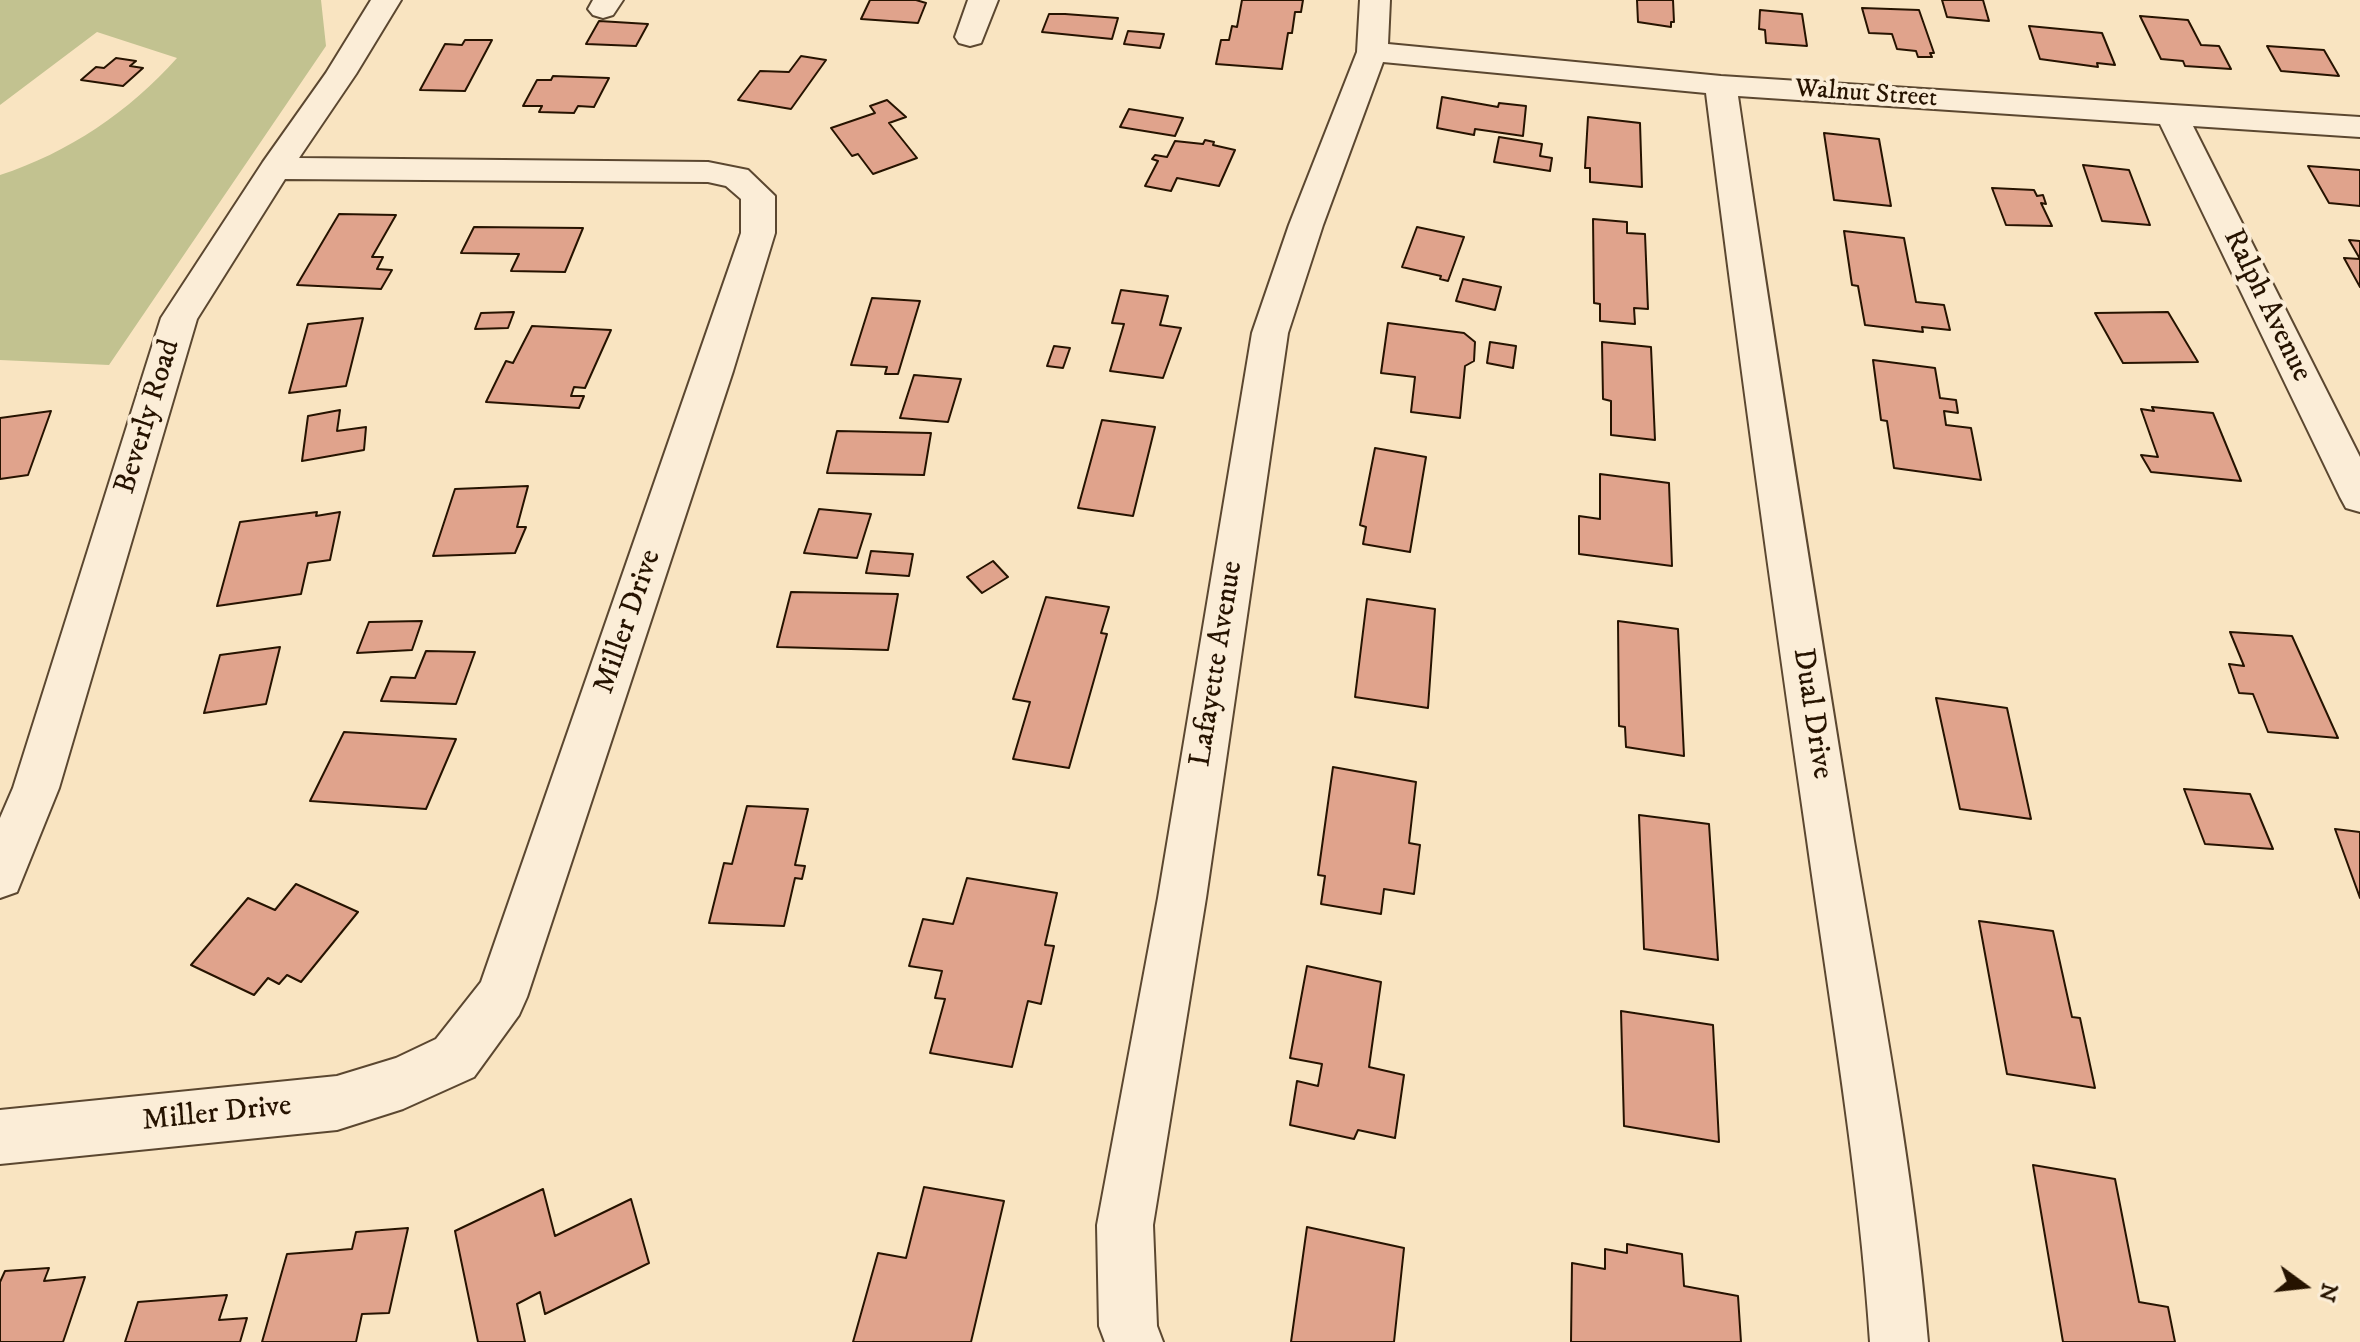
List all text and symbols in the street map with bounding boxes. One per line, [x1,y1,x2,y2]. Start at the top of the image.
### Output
street label: Walnut Street [1794,74,1938,116]
street label: Ralph Avenue [2214,224,2318,388]
street label: Beverly Road [108,336,190,498]
street label: Miller Drive [588,545,670,699]
street label: Lafayette Avenue [1184,559,1252,769]
street label: Dual Drive [1783,646,1839,782]
street label: Miller Drive [141,1089,293,1141]
north arrow [2264,1246,2344,1326]
text: N [2312,1280,2343,1305]

